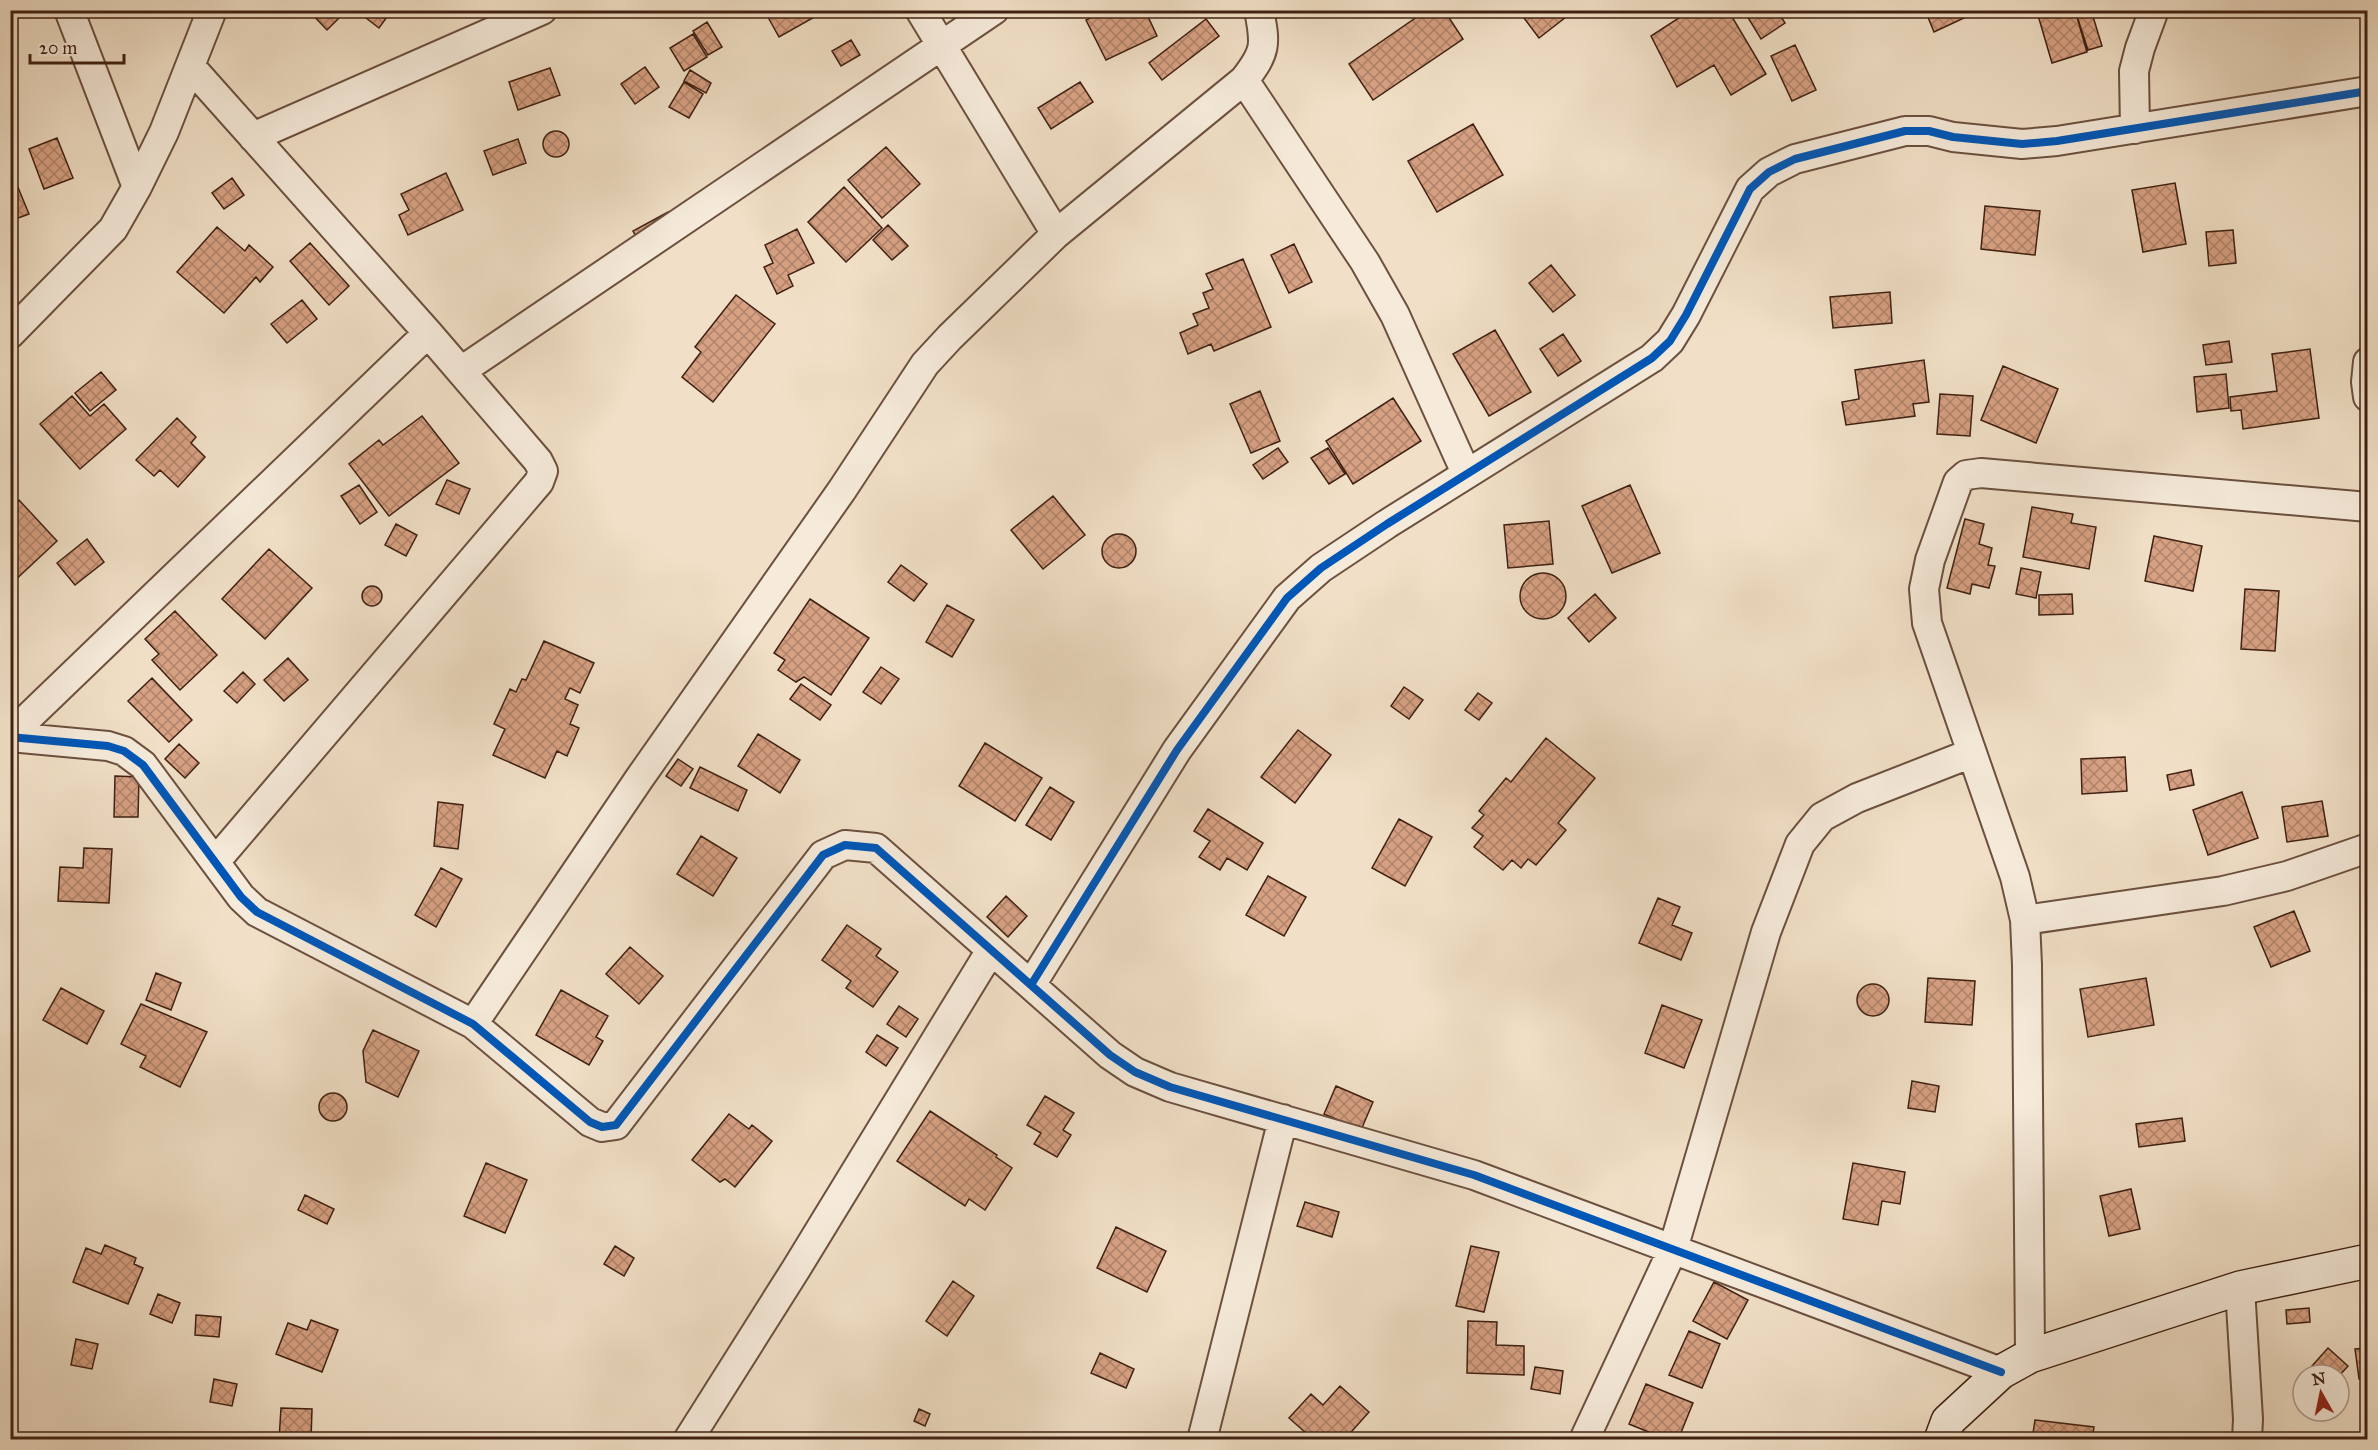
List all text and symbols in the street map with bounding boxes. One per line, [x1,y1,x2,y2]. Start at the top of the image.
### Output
scale bar [30,27,124,65]
text: 20 m [39,37,77,59]
north arrow [2291,1363,2351,1423]
text: N [2311,1368,2327,1389]

